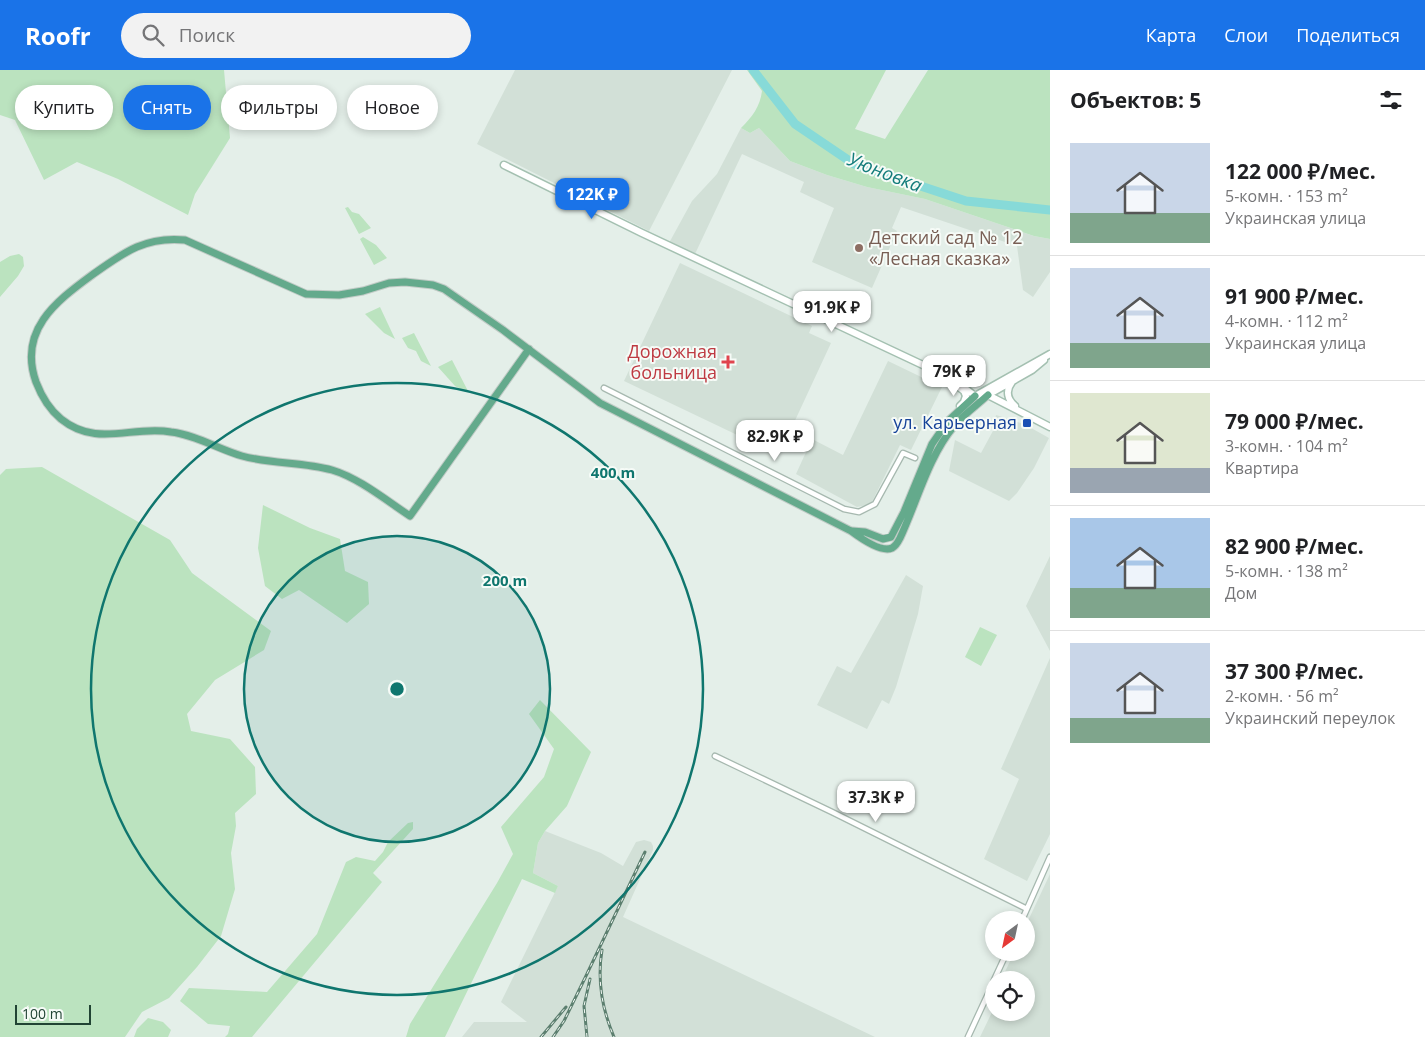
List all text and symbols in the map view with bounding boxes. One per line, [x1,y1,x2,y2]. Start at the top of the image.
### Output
search box [121,13,471,58]
text: Roofr [25,19,91,52]
icon: search [139,21,167,49]
text: Поиск [179,22,235,48]
text: Карта [1146,23,1196,47]
text: Слои [1224,23,1268,47]
text: Поделиться [1296,23,1400,47]
chip: Купить [15,85,113,130]
chip: Снять [123,85,211,130]
chip: Фильтры [221,85,337,130]
chip: Новое [347,85,438,130]
text: Объектов: 5 [1070,86,1201,114]
icon: filters [1377,86,1405,114]
water label: Уюновка [843,146,926,198]
text: 122 000 ₽/мес. [1225,157,1376,185]
icon: home [1110,163,1170,223]
pin: 122K ₽ [551,178,633,220]
text: 122K ₽ [566,183,618,205]
text: 5-комн. · 153 m² [1225,185,1348,207]
text: Украинская улица [1225,207,1366,229]
place label: Детский сад № 12 «Лесная сказка» [869,225,1023,270]
marker: Детский сад № 12 «Лесная сказка» [853,242,865,254]
text: 91 900 ₽/мес. [1225,282,1364,310]
icon: home [1110,288,1170,348]
pin: 91.9K ₽ [786,290,878,333]
text: 91.9K ₽ [804,296,860,318]
text: 4-комн. · 112 m² [1225,310,1348,332]
text: Украинская улица [1225,332,1366,354]
place label: Дорожная больница [627,339,717,384]
pin: 79K ₽ [919,354,989,397]
marker: Дорожная больница [721,355,735,369]
text: 79K ₽ [933,360,975,382]
text: 79 000 ₽/мес. [1225,407,1364,435]
place label: ул. Карьерная [893,410,1017,434]
icon: home [1110,413,1170,473]
marker: ул. Карьерная [1021,417,1033,429]
pin: 82.9K ₽ [729,420,821,462]
text: 82.9K ₽ [747,425,803,447]
text: 3-комн. · 104 m² [1225,435,1348,457]
text: Квартира [1225,457,1299,479]
text: 400 m [591,462,635,482]
text: 82 900 ₽/мес. [1225,532,1364,560]
icon: home [1110,538,1170,598]
text: 5-комн. · 138 m² [1225,560,1348,582]
text: 200 m [483,570,527,590]
text: Дом [1225,582,1257,604]
text: 37 300 ₽/мес. [1225,657,1364,685]
icon: home [1110,663,1170,723]
centre of rings [388,680,406,698]
text: 2-комн. · 56 m² [1225,685,1339,707]
text: Украинский переулок [1225,707,1395,729]
pin: 37.3K ₽ [830,780,922,823]
text: 37.3K ₽ [848,786,904,808]
north arrow [985,911,1035,961]
map controls [985,911,1035,1021]
button: locate [985,971,1035,1021]
scale bar [15,1002,91,1025]
text: 100 m [22,1004,63,1023]

